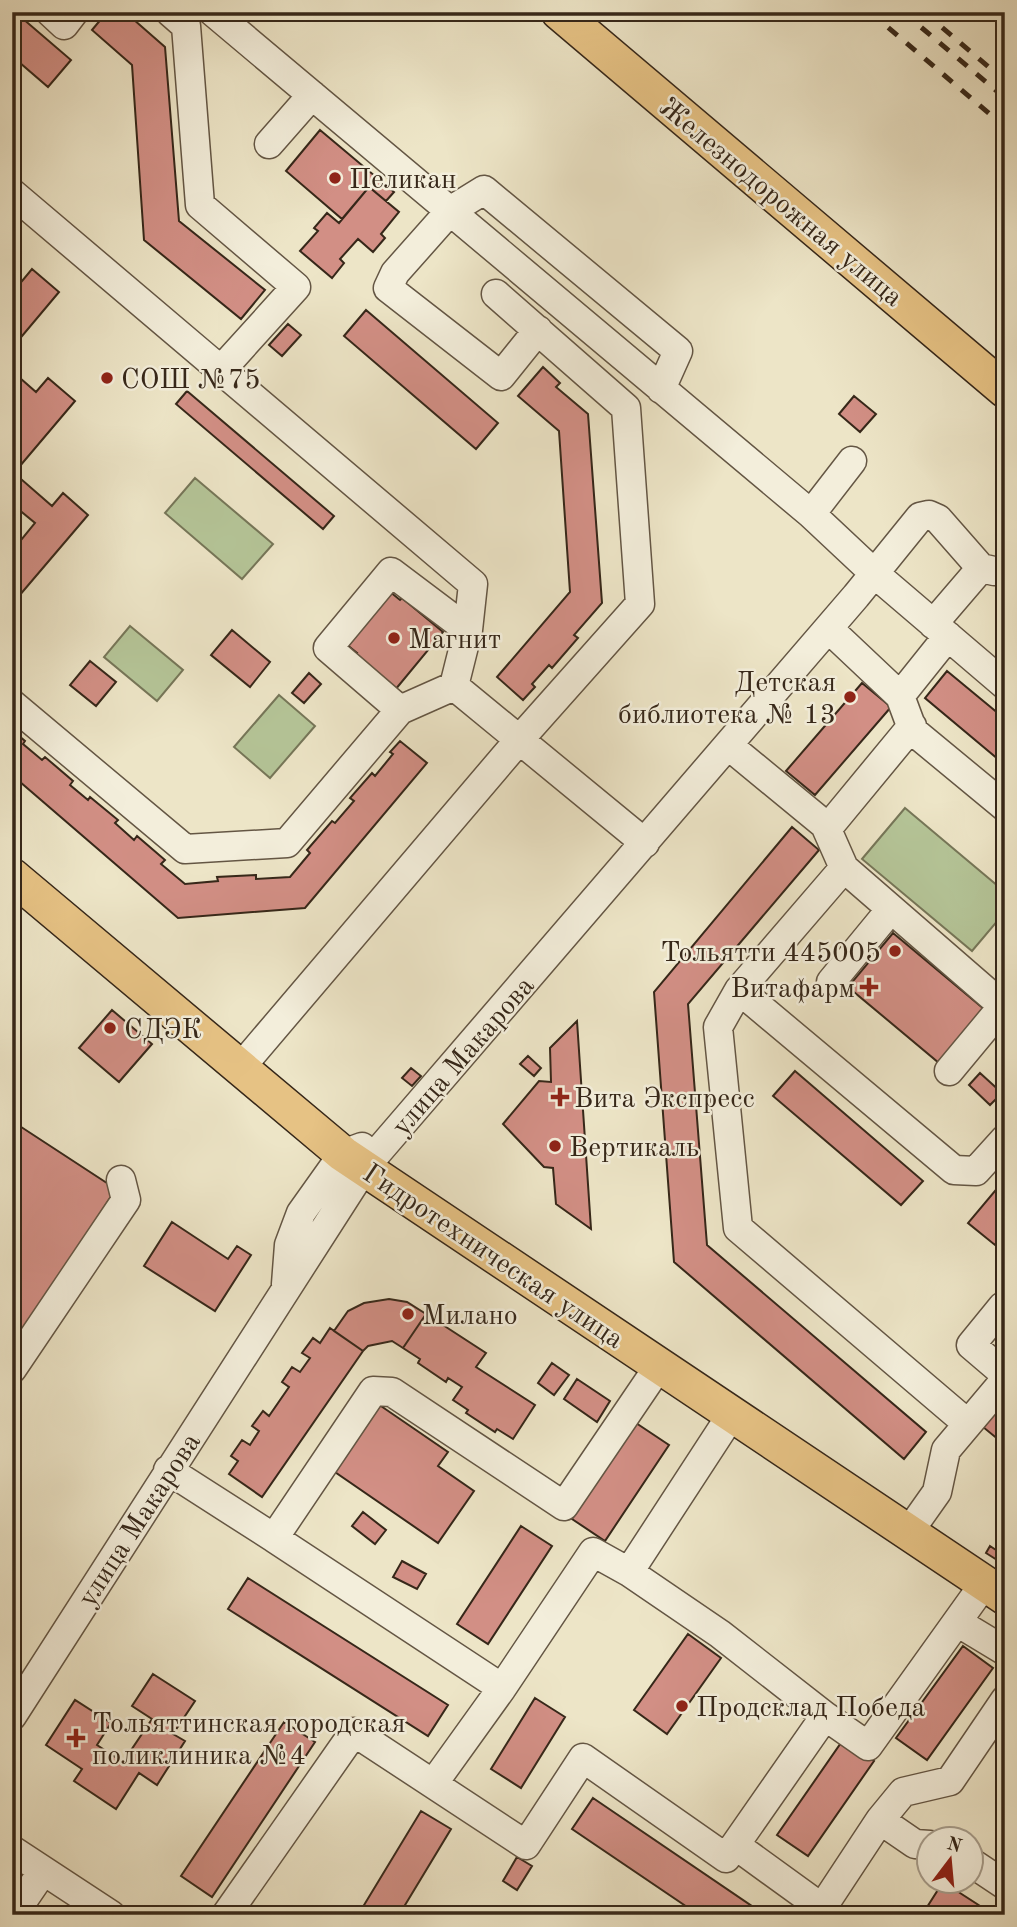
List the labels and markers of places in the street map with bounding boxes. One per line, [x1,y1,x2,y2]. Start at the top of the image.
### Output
place label: Пеликан [349,167,456,195]
marker: Пеликан [327,170,343,186]
place label: СОШ №75 [121,367,260,395]
marker: СОШ №75 [99,370,115,386]
place label: Магнит [408,627,501,655]
marker: Магнит [386,630,402,646]
place label: Детская библиотека № 13 [618,670,836,730]
marker: Детская библиотека № 13 [842,689,858,705]
place label: Тольятти 445005 [661,940,881,968]
marker: Тольятти 445005 [887,943,903,959]
place label: Витафарм [731,976,855,1004]
marker: Витафарм [861,979,877,995]
place label: СДЭК [124,1017,202,1045]
marker: СДЭК [102,1020,118,1036]
place label: Вита Экспресс [574,1086,755,1114]
marker: Вита Экспресс [552,1089,568,1105]
place label: Вертикаль [569,1135,699,1163]
marker: Вертикаль [547,1138,563,1154]
place label: Милано [422,1303,518,1331]
marker: Милано [400,1306,416,1322]
place label: Продсклад Победа [696,1695,926,1723]
marker: Продсклад Победа [674,1698,690,1714]
place label: Тольяттинская городская поликлиника №4 [92,1711,406,1771]
marker: Тольяттинская городская поликлиника №4 [66,1728,86,1748]

